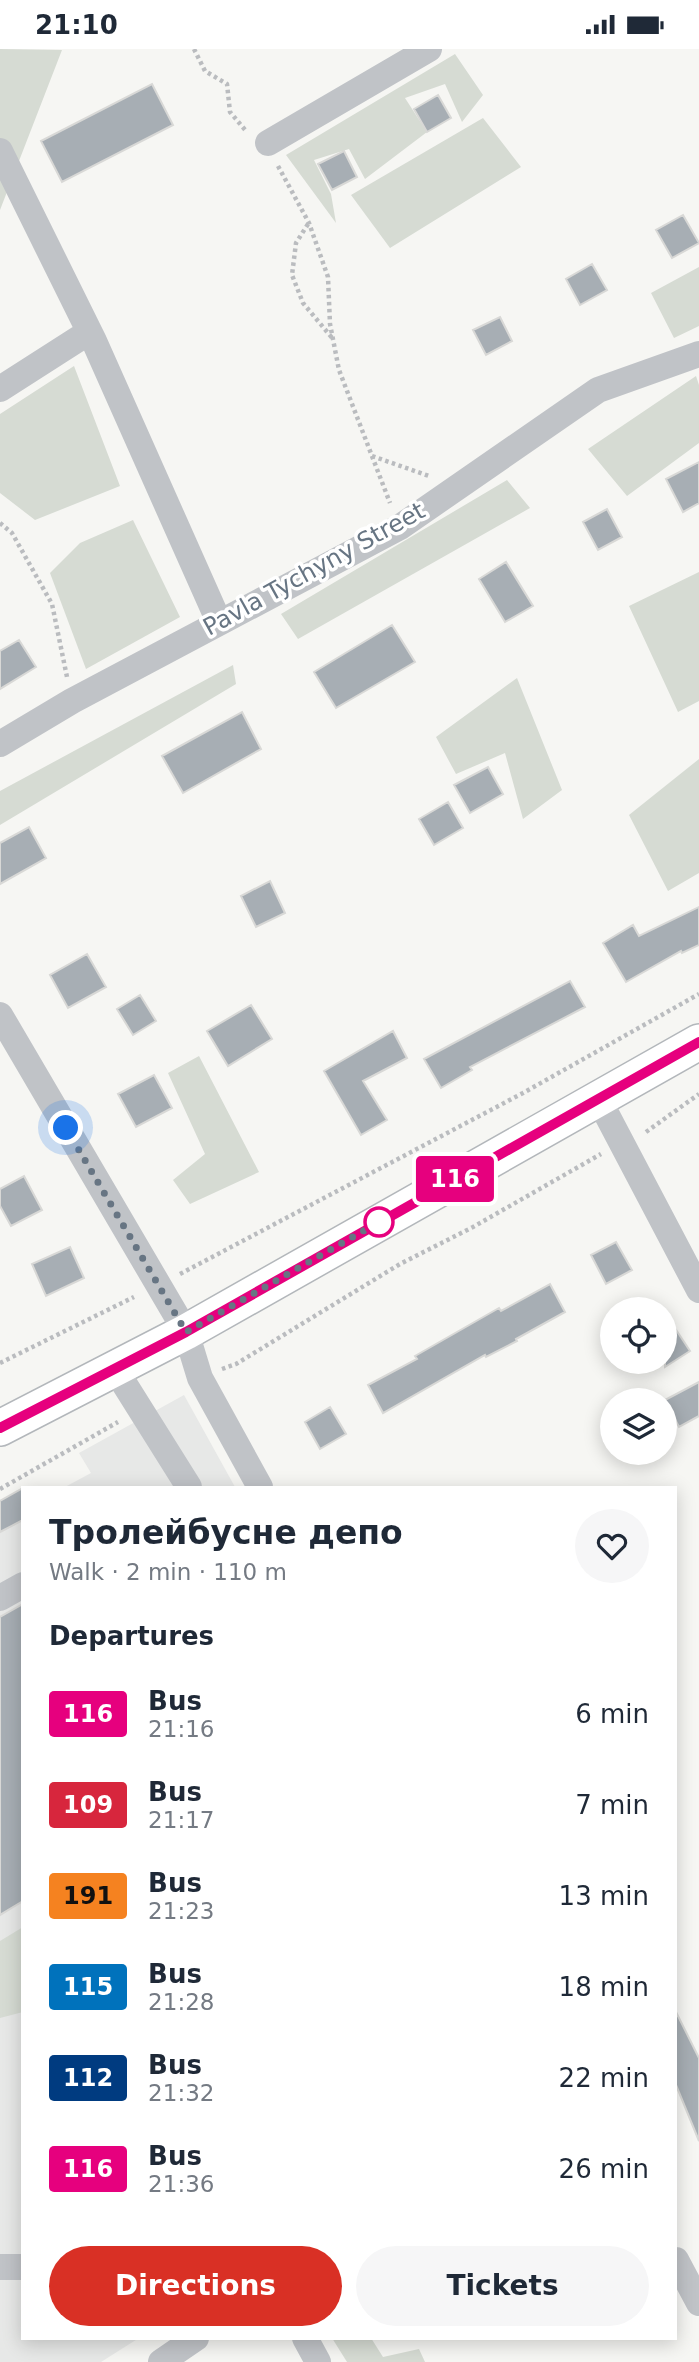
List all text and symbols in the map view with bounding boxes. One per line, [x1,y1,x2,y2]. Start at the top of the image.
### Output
text: 21:10 [35,10,118,40]
street label: Pavla Tychyny Street [198,496,430,642]
your location [48,1110,83,1145]
line badge: 116 [415,1156,495,1202]
text: 116 [430,1165,480,1193]
unlabelled marker [364,1207,394,1237]
map controls [600,1297,677,1465]
button: locate [600,1297,677,1374]
button: layers [600,1388,677,1465]
button: heart [575,1509,649,1583]
text: Тролейбусне депо [49,1513,403,1552]
text: Walk · 2 min · 110 m [49,1559,287,1585]
text: Departures [49,1621,214,1651]
text: Bus [148,1686,202,1716]
text: 6 min [575,1699,649,1729]
text: 116 [63,1700,113,1728]
text: 21:16 [148,1716,214,1742]
text: Bus [148,1777,202,1807]
text: 7 min [575,1790,649,1820]
text: 109 [63,1791,113,1819]
text: 21:17 [148,1807,214,1833]
text: Bus [148,1868,202,1898]
text: 13 min [559,1881,649,1911]
text: 191 [63,1882,113,1910]
text: 21:23 [148,1898,214,1924]
text: Bus [148,1959,202,1989]
text: 18 min [559,1972,649,2002]
text: 115 [63,1973,113,2001]
text: 21:28 [148,1989,214,2015]
text: Bus [148,2050,202,2080]
text: 22 min [559,2063,649,2093]
text: 112 [63,2064,113,2092]
text: 21:32 [148,2080,214,2106]
text: Bus [148,2141,202,2171]
text: 26 min [559,2154,649,2184]
text: 116 [63,2155,113,2183]
text: 21:36 [148,2171,214,2197]
button: Directions [49,2246,342,2326]
button: Tickets [356,2246,649,2326]

